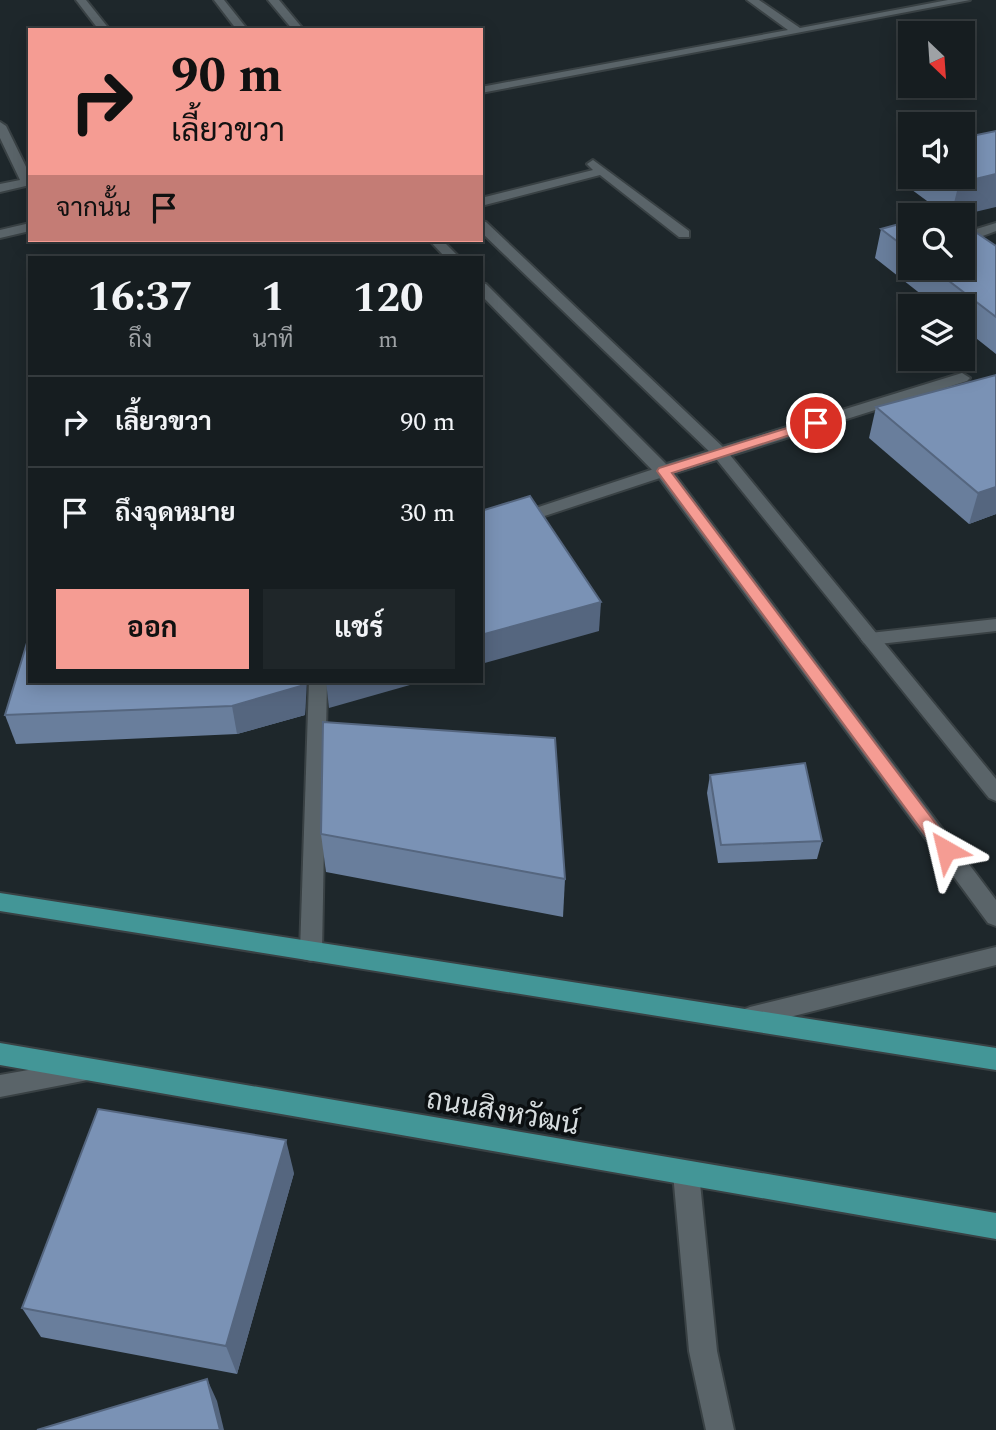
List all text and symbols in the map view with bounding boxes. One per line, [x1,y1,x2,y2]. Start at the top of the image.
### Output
north arrow [898,21,975,98]
map controls [898,21,975,371]
text: 90 m [171,39,282,114]
icon: right [56,56,147,147]
text: เลี้ยวขวา [171,107,285,156]
button: sound [898,112,975,189]
text: จากนั้น [56,188,131,228]
icon: arrive [145,189,183,227]
button: search [898,203,975,280]
text: 16:37 [87,266,193,329]
text: 1 [261,266,285,329]
text: 120 [353,267,424,330]
button: layers [898,294,975,371]
text: ถึง [128,323,152,358]
text: นาที [252,323,293,358]
text: m [378,323,398,358]
pin [786,393,846,453]
text: เลี้ยวขวา [115,402,212,442]
text: 90 m [400,402,455,442]
icon: right [56,403,94,441]
icon: arrive [797,404,835,442]
text: ถึงจุดหมาย [115,493,236,533]
text: 30 m [400,493,455,533]
icon: arrive [56,494,94,532]
button: ออก [56,589,249,669]
button: แชร์ [263,589,455,669]
position arrow [909,813,983,887]
street label: ถนนสิงหวัฒน์ [423,1078,582,1147]

